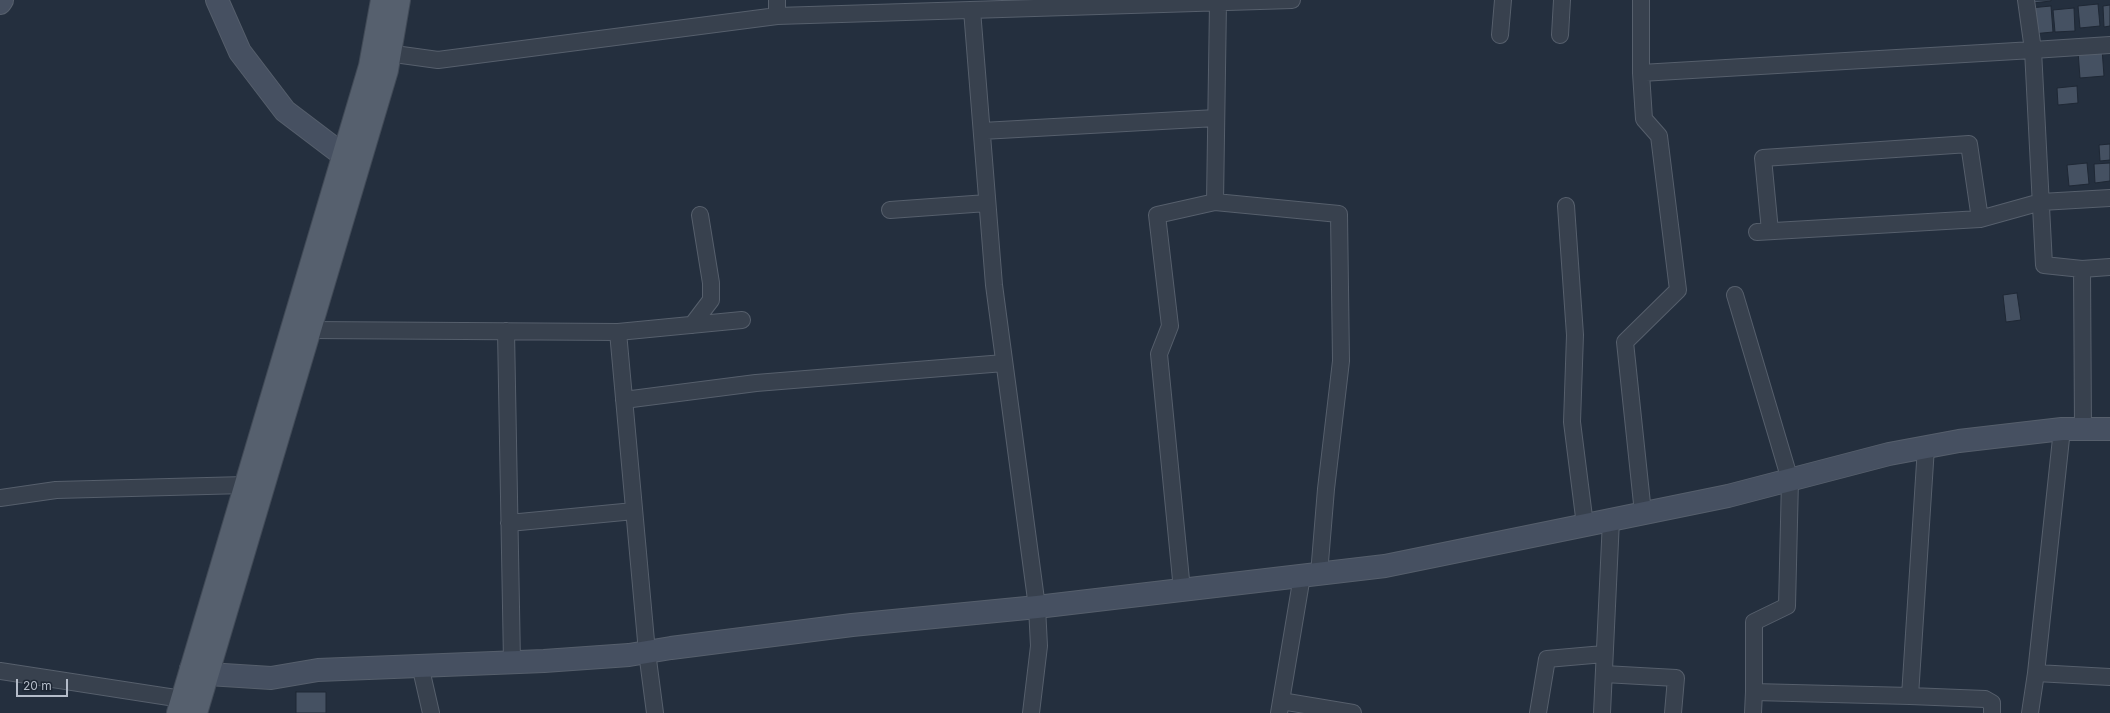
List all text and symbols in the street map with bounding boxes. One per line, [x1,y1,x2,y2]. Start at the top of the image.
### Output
scale bar [18,671,70,697]
text: 20 m [23,678,52,693]

